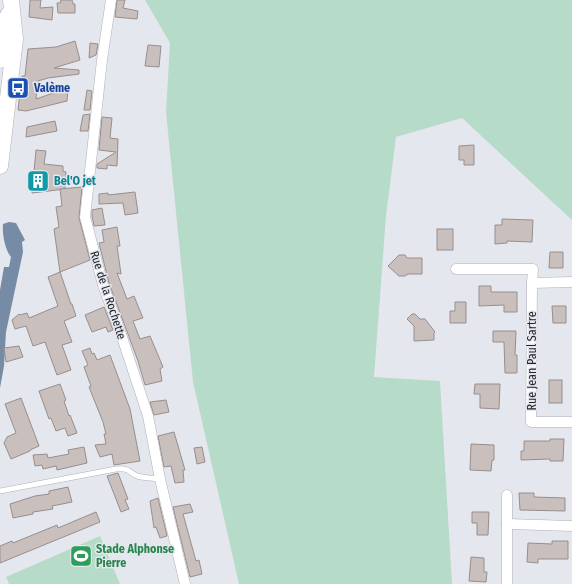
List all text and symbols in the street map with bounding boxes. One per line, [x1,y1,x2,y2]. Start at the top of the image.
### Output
bus stop icon: Valème [5,75,31,101]
place label: Valème [33,81,70,95]
building icon: Bel'O jet [25,168,51,194]
place label: Bel'O jet [54,174,97,188]
street label: Rue de la Rochette [87,249,129,341]
street label: Rue Jean Paul Sartre [525,311,539,411]
place label: Stade Alphonse Pierre [96,542,174,570]
sports icon: Stade Alphonse Pierre [68,543,94,569]

